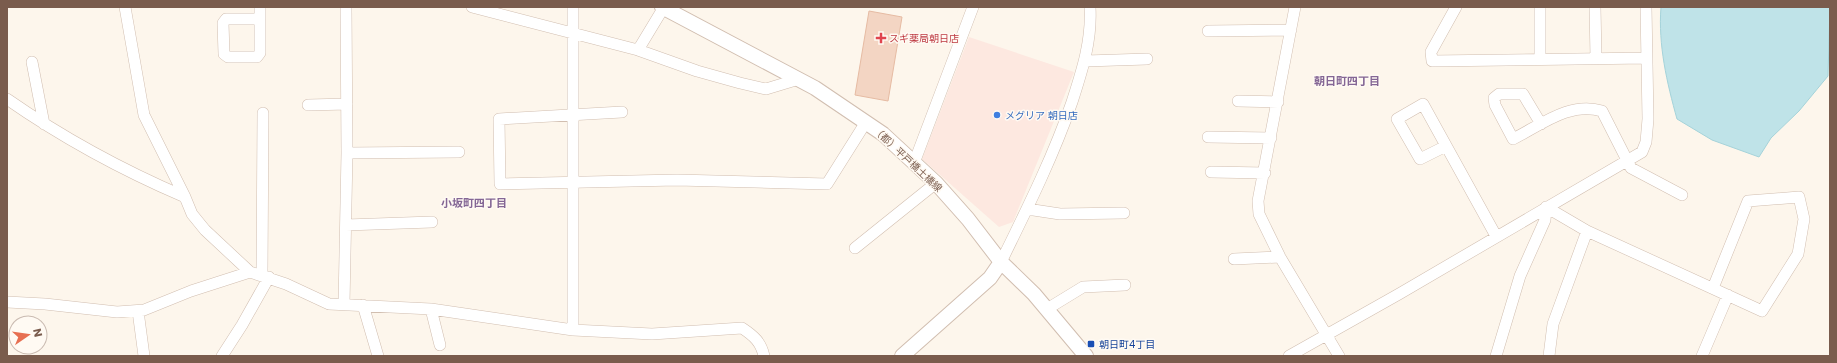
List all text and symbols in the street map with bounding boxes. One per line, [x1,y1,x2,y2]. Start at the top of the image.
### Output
place label: スギ薬局朝日店 [889,31,959,46]
marker: スギ薬局朝日店 [876,33,886,43]
district label: 朝日町四丁目 [1314,73,1380,89]
place label: メグリア 朝日店 [1005,108,1078,123]
marker: メグリア 朝日店 [992,110,1002,120]
street label: （都）平戸橋土橋線 [870,123,946,196]
district label: 小坂町四丁目 [441,195,507,211]
north arrow [8,315,48,355]
text: N [29,327,46,339]
place label: 朝日町4丁目 [1099,337,1155,352]
marker: 朝日町4丁目 [1086,339,1096,349]

